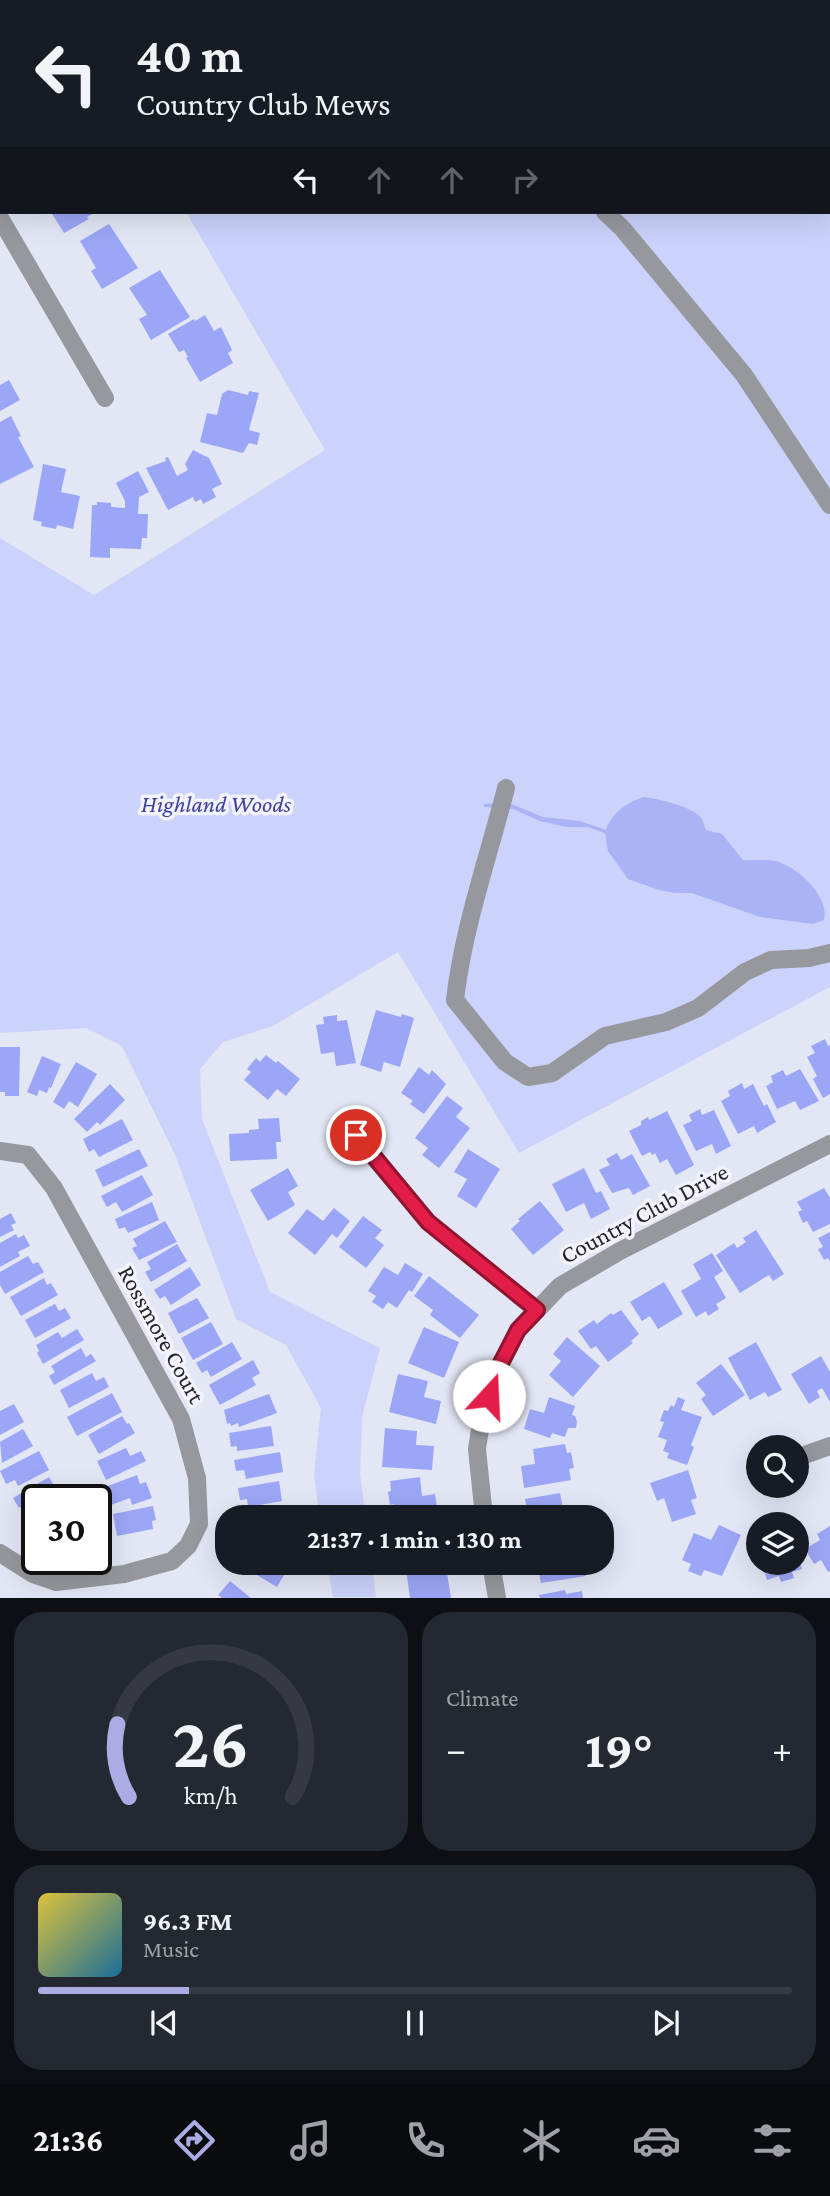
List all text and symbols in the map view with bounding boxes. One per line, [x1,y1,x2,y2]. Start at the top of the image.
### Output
icon: left [21,28,112,119]
text: 40 m [136,28,243,83]
text: Country Club Mews [136,86,391,122]
icon: left [287,161,325,199]
icon: ahead [360,161,398,199]
icon: ahead [433,161,471,199]
icon: right [506,161,544,199]
park label: Highland Woods [141,790,292,817]
pin [326,1105,386,1165]
icon: arrive [337,1116,375,1154]
street label: Country Club Drive [556,1157,732,1269]
street label: Rossmore Court [113,1260,211,1408]
position arrow [452,1359,526,1433]
map controls [746,1435,809,1575]
button: search [746,1435,809,1498]
speed limit sign: 30 [21,1484,112,1575]
button: layers [746,1512,809,1575]
text: 21:37 · 1 min · 130 m [307,1525,522,1554]
text: Climate [446,1685,518,1711]
text: 26 [173,1703,249,1784]
text: 19° [585,1720,653,1778]
text: − [446,1728,466,1770]
text: + [772,1728,792,1770]
text: km/h [184,1782,238,1809]
text: 96.3 FM [143,1907,232,1936]
text: Music [143,1936,199,1962]
icon: previous [145,2004,183,2042]
icon: pause [396,2004,434,2042]
icon: next [647,2004,685,2042]
icon: directions [170,2116,219,2165]
icon: music [286,2116,335,2165]
icon: phone [401,2116,450,2165]
icon: climate [517,2116,566,2165]
icon: car [632,2116,681,2165]
icon: filters [748,2116,797,2165]
text: 21:36 [33,2122,104,2158]

